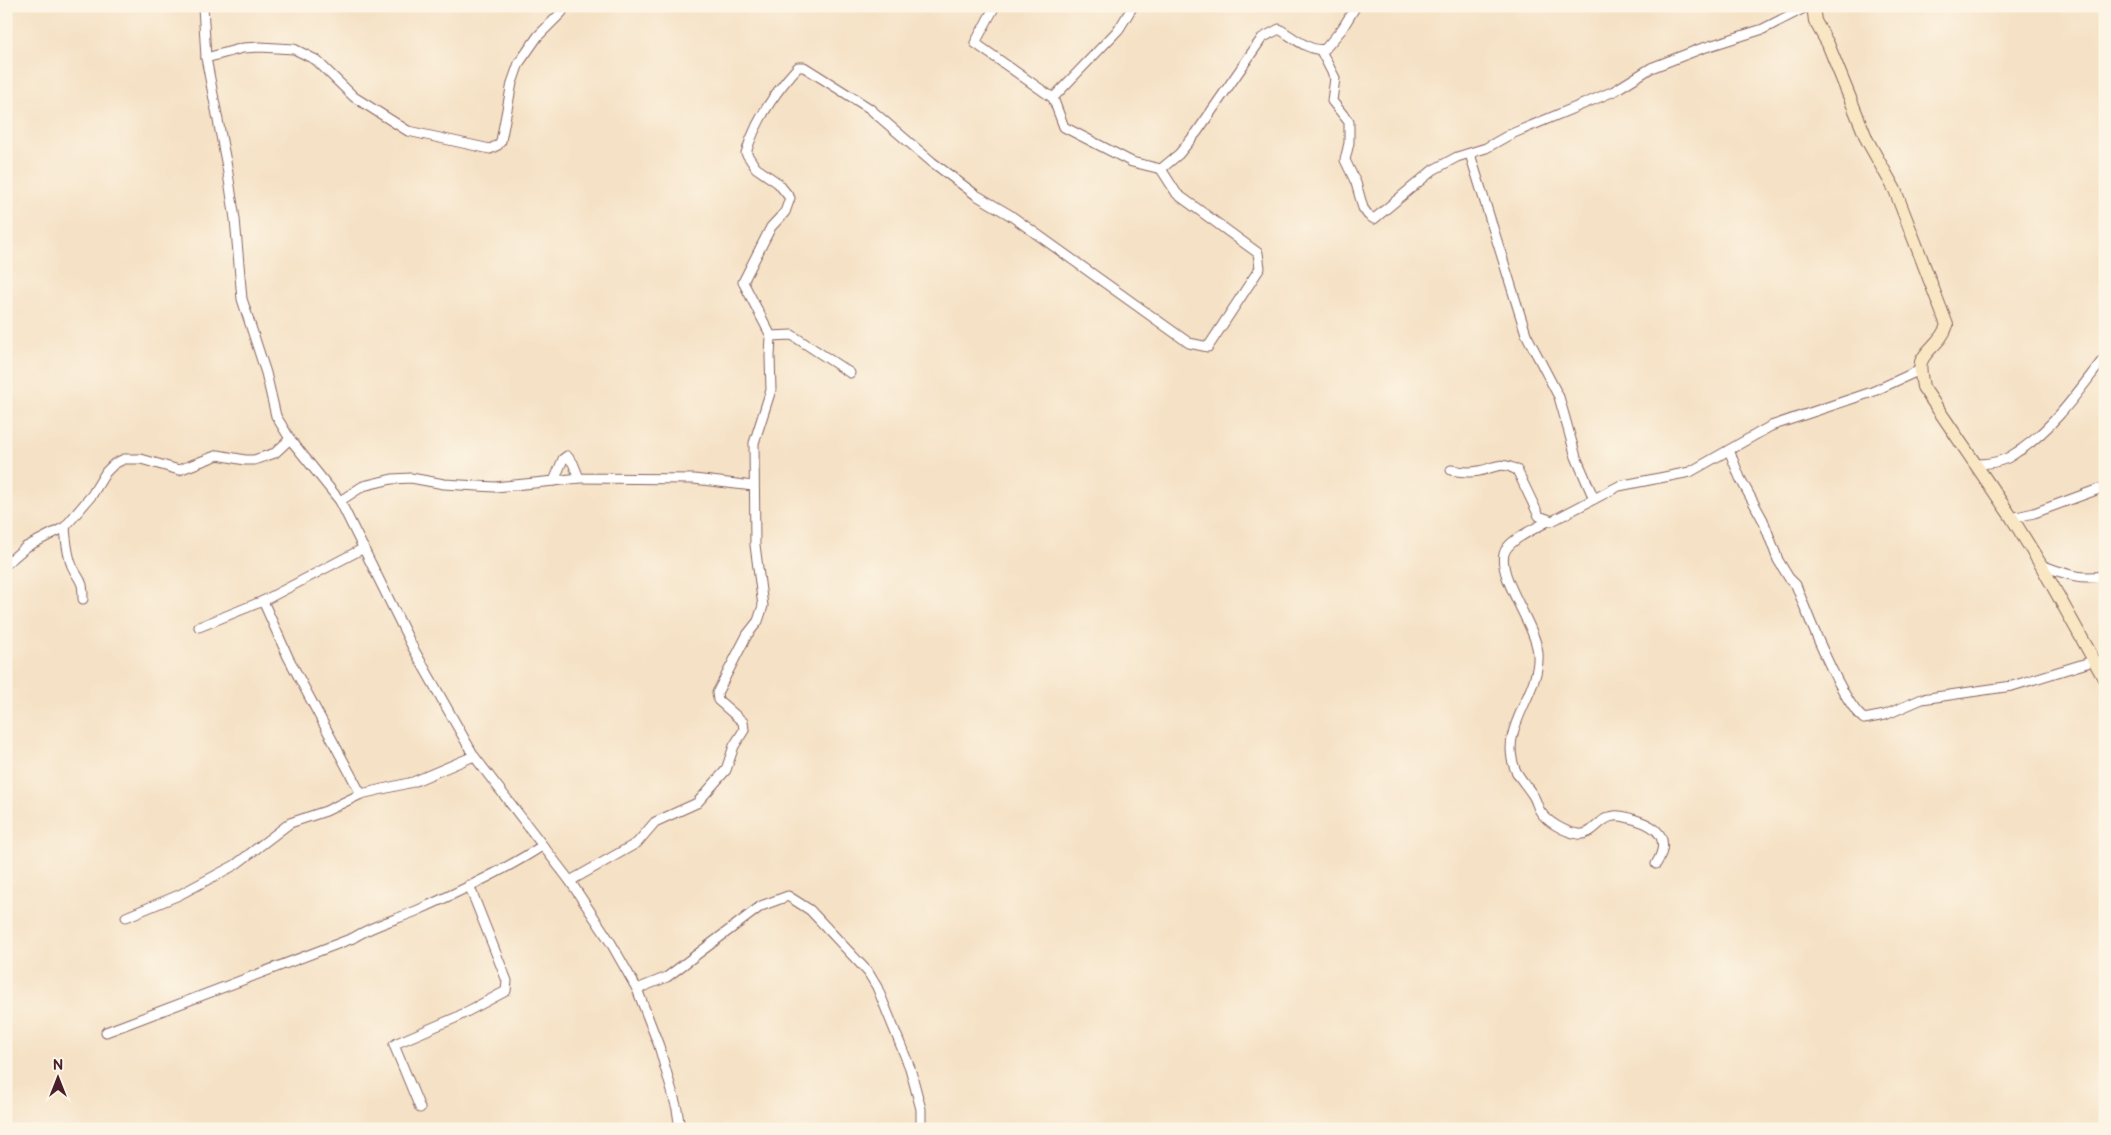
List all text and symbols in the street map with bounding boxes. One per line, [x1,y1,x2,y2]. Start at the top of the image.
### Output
north arrow [32,1052,82,1102]
text: N [53,1057,63,1074]

